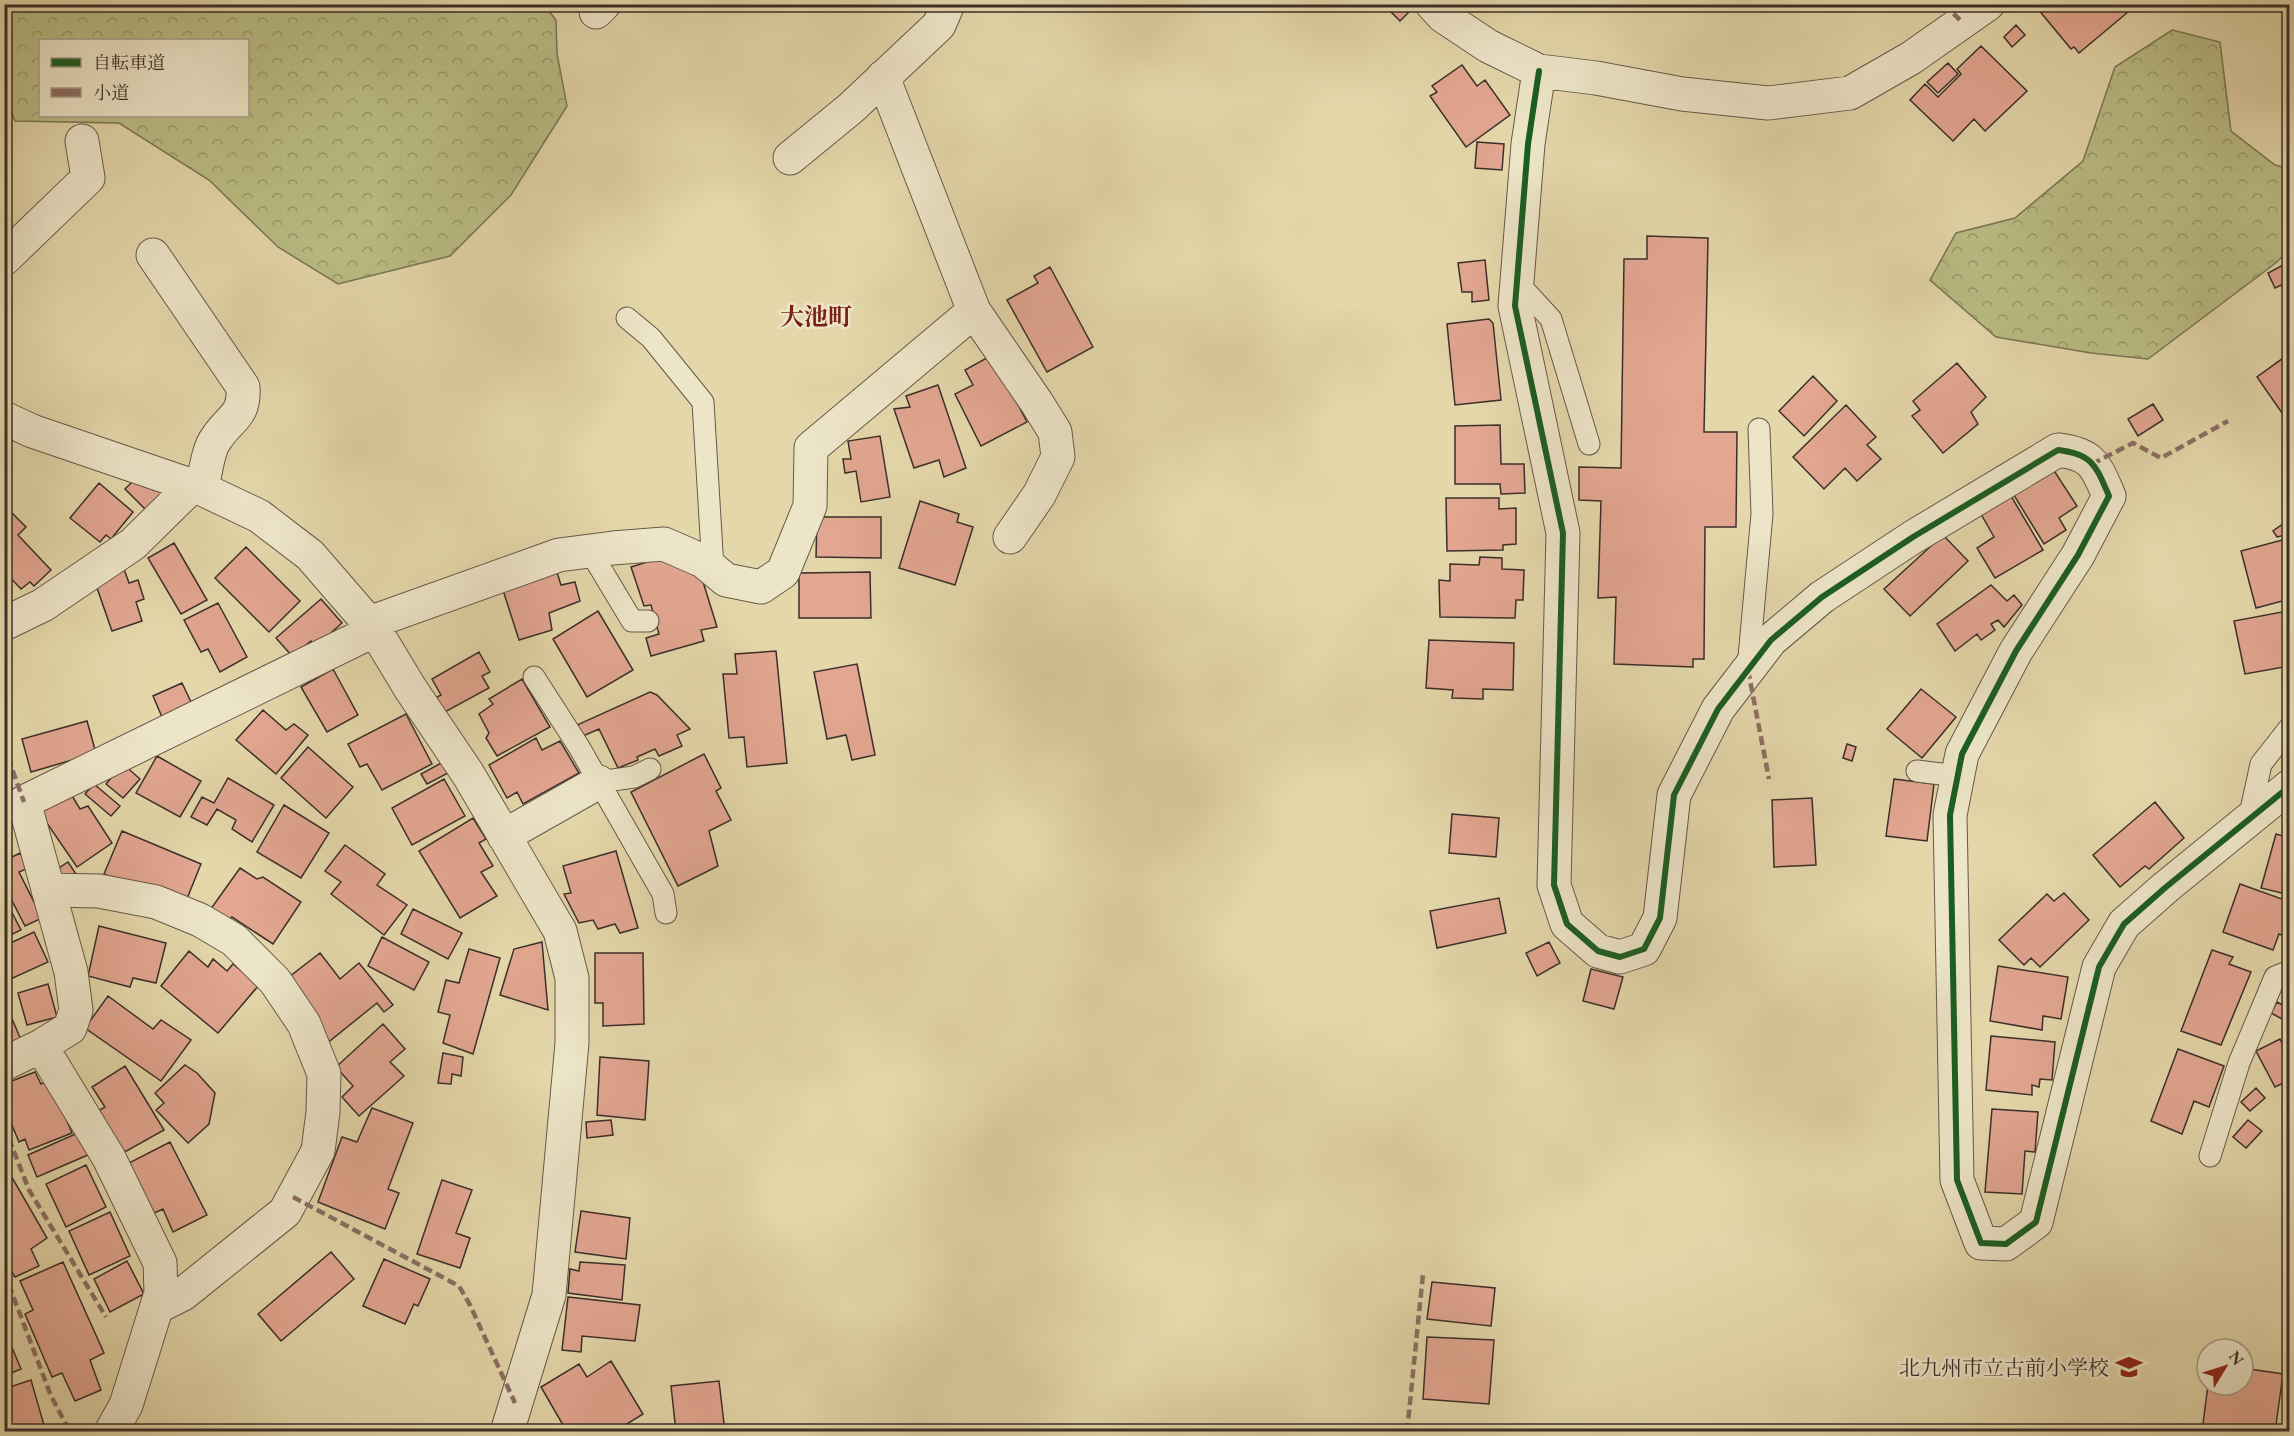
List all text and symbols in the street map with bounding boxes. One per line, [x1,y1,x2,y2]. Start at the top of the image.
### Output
legend [39,39,249,117]
text: 自転車道 [93,51,165,74]
text: 小道 [93,81,129,104]
district label: 大池町 [780,301,852,332]
north arrow [2195,1337,2255,1397]
text: N [2224,1347,2249,1370]
school or university icon: 北九州市立古前小学校 [2114,1352,2144,1382]
place label: 北九州市立古前小学校 [1899,1354,2109,1381]

